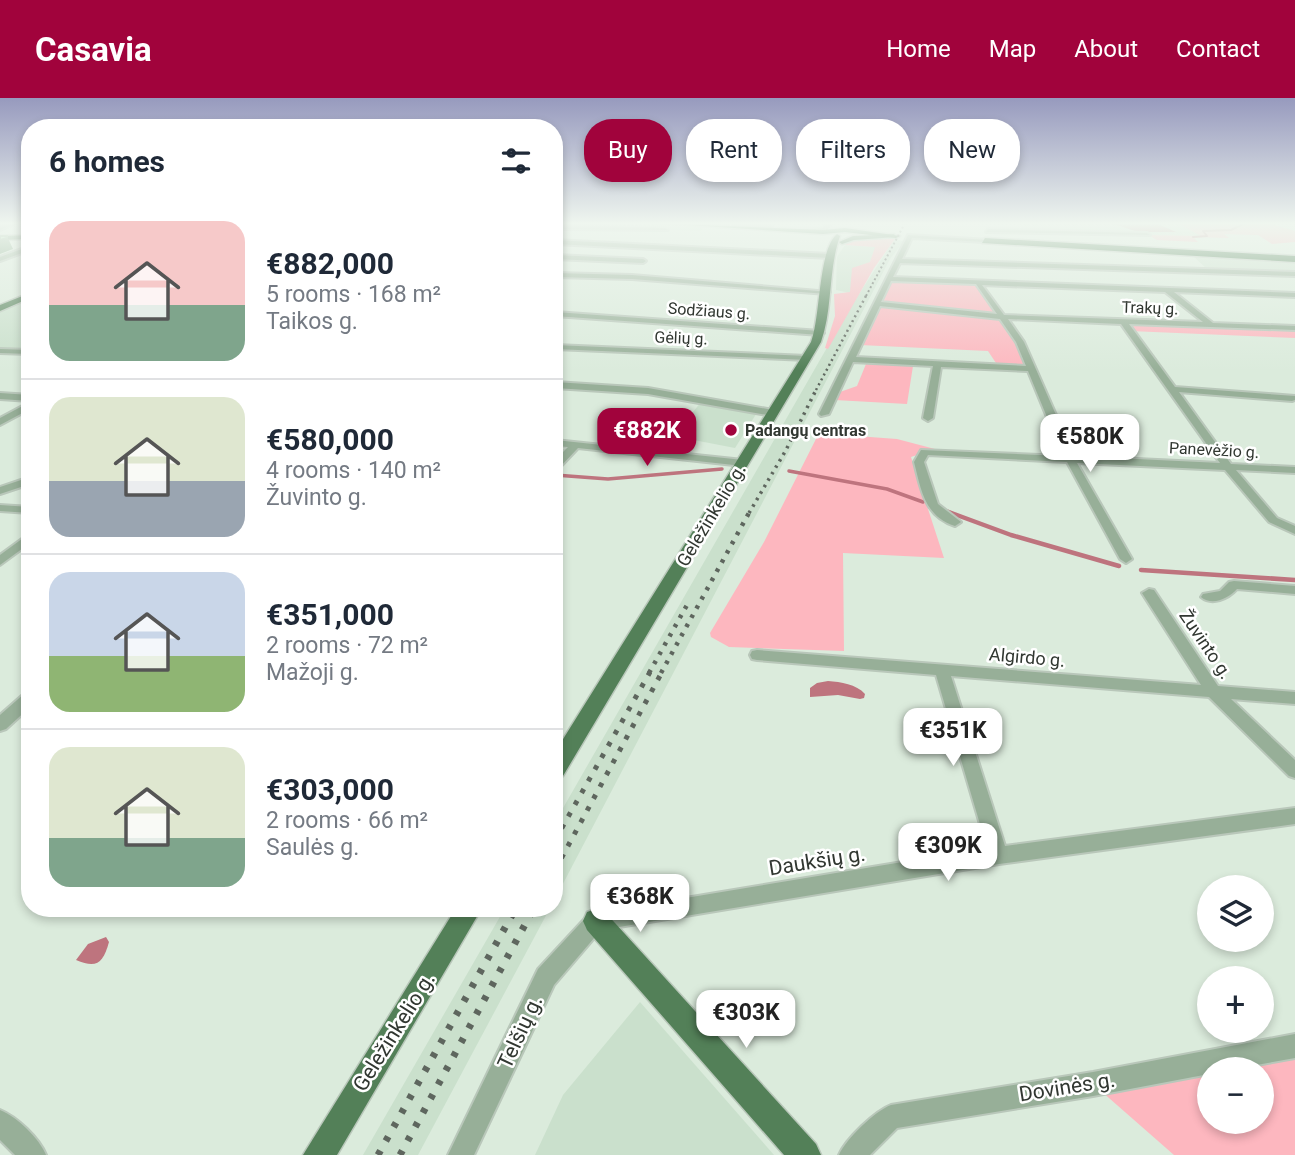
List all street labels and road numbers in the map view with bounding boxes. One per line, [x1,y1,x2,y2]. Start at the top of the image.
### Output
street label: Trakų g. [1121,298,1179,318]
street label: Sodžiaus g. [667,299,751,323]
street label: Gėlių g. [654,328,708,348]
street label: Panevėžio g. [1168,438,1260,462]
street label: Geležinkelio g. [672,460,750,570]
street label: Žuvinto g. [1175,605,1237,683]
street label: Algirdo g. [988,643,1066,671]
street label: Daukšių g. [767,842,867,880]
street label: Geležinkelio g. [348,968,440,1096]
street label: Telšių g. [493,992,547,1072]
street label: Dovinės g. [1017,1068,1117,1106]

